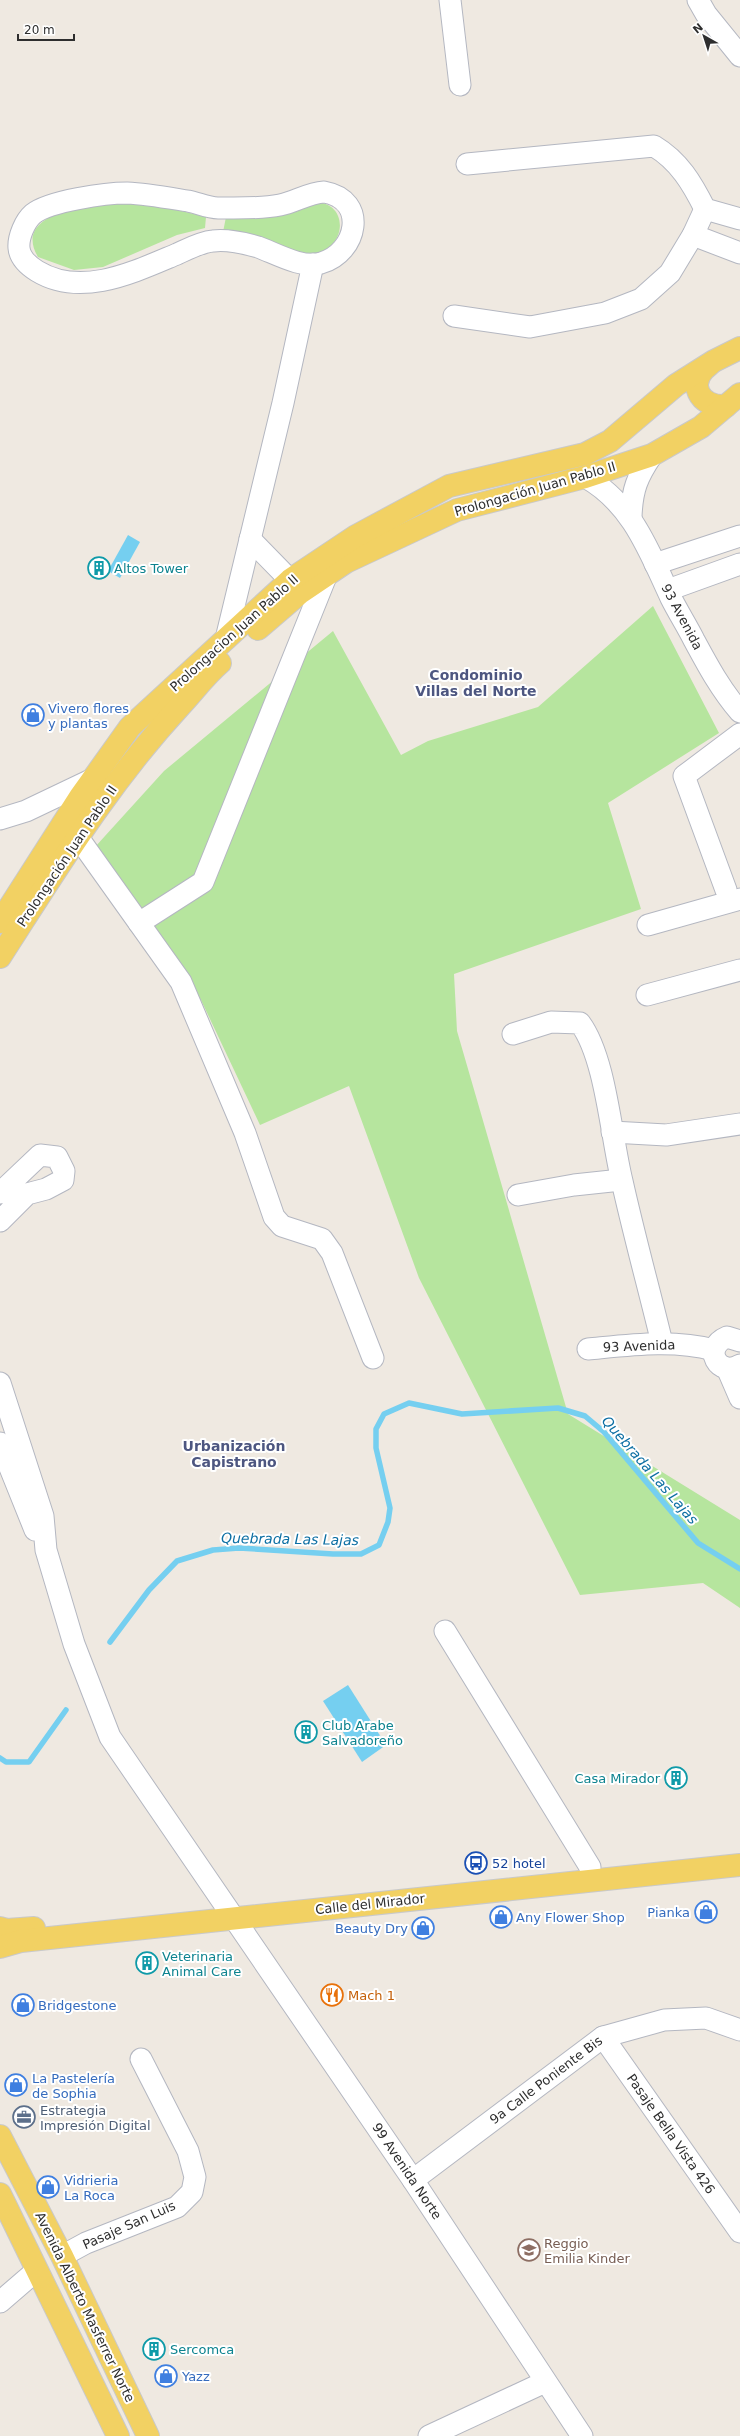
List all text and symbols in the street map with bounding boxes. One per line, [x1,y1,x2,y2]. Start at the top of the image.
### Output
scale bar [18,16,74,42]
north arrow [684,16,724,56]
text: N [690,21,706,37]
text: 20 m [24,23,55,37]
street label: Prolongación Juan Pablo II [453,459,617,519]
building icon: Altos Tower [86,555,112,581]
place label: Altos Tower [114,561,189,576]
street label: Prolongacion Juan Pablo II [167,572,301,694]
street label: 93 Avenida [658,581,706,653]
district label: Condominio Villas del Norte [415,667,537,699]
place label: Vivero flores y plantas [48,701,129,731]
shop icon: Vivero flores y plantas [20,702,46,728]
street label: Prolongación Juan Pablo II [14,783,120,929]
street label: 93 Avenida [602,1337,676,1355]
water label: Quebrada Las Lajas [599,1413,701,1527]
district label: Urbanización Capistrano [183,1438,285,1470]
water label: Quebrada Las Lajas [221,1530,359,1548]
place label: Club Arabe Salvadoreño [322,1718,403,1748]
building icon: Club Arabe Salvadoreño [293,1719,319,1745]
building icon: Casa Mirador [663,1765,689,1791]
place label: Casa Mirador [574,1771,661,1786]
bus stop icon: 52 hotel [463,1850,489,1876]
place label: 52 hotel [492,1856,546,1871]
street label: Calle del Mirador [314,1891,426,1917]
shop icon: Pianka [693,1899,719,1925]
shop icon: Any Flower Shop [488,1904,514,1930]
place label: Pianka [647,1905,690,1920]
place label: Any Flower Shop [516,1910,625,1925]
shop icon: Beauty Dry [410,1915,436,1941]
place label: Beauty Dry [335,1921,408,1936]
place label: Veterinaria Animal Care [162,1949,241,1979]
building icon: Veterinaria Animal Care [134,1950,160,1976]
restaurant icon: Mach 1 [319,1982,345,2008]
place label: Mach 1 [348,1988,395,2003]
shop icon: Bridgestone [10,1992,36,2018]
place label: Bridgestone [38,1998,116,2013]
street label: 9a Calle Poniente Bis [487,2033,605,2127]
place label: La Pastelería de Sophia [32,2071,115,2101]
street label: Pasaje Bella Vista 426 [624,2071,718,2197]
shop icon: La Pastelería de Sophia [3,2072,29,2098]
place label: Estrategia Impresión Digital [40,2103,151,2133]
office icon: Estrategia Impresión Digital [11,2104,37,2130]
street label: 99 Avenida Norte [369,2120,445,2222]
place label: Vidrieria La Roca [64,2173,118,2203]
shop icon: Vidrieria La Roca [35,2174,61,2200]
street label: Pasaje San Luis [80,2198,178,2252]
street label: Avenida Alberto Masferrer Norte [32,2210,138,2404]
place label: Reggio Emilia Kinder [544,2236,630,2266]
school or university icon: Reggio Emilia Kinder [516,2237,542,2263]
building icon: Sercomca [141,2336,167,2362]
place label: Sercomca [170,2342,234,2357]
shop icon: Yazz [153,2363,179,2389]
place label: Yazz [181,2369,210,2384]

